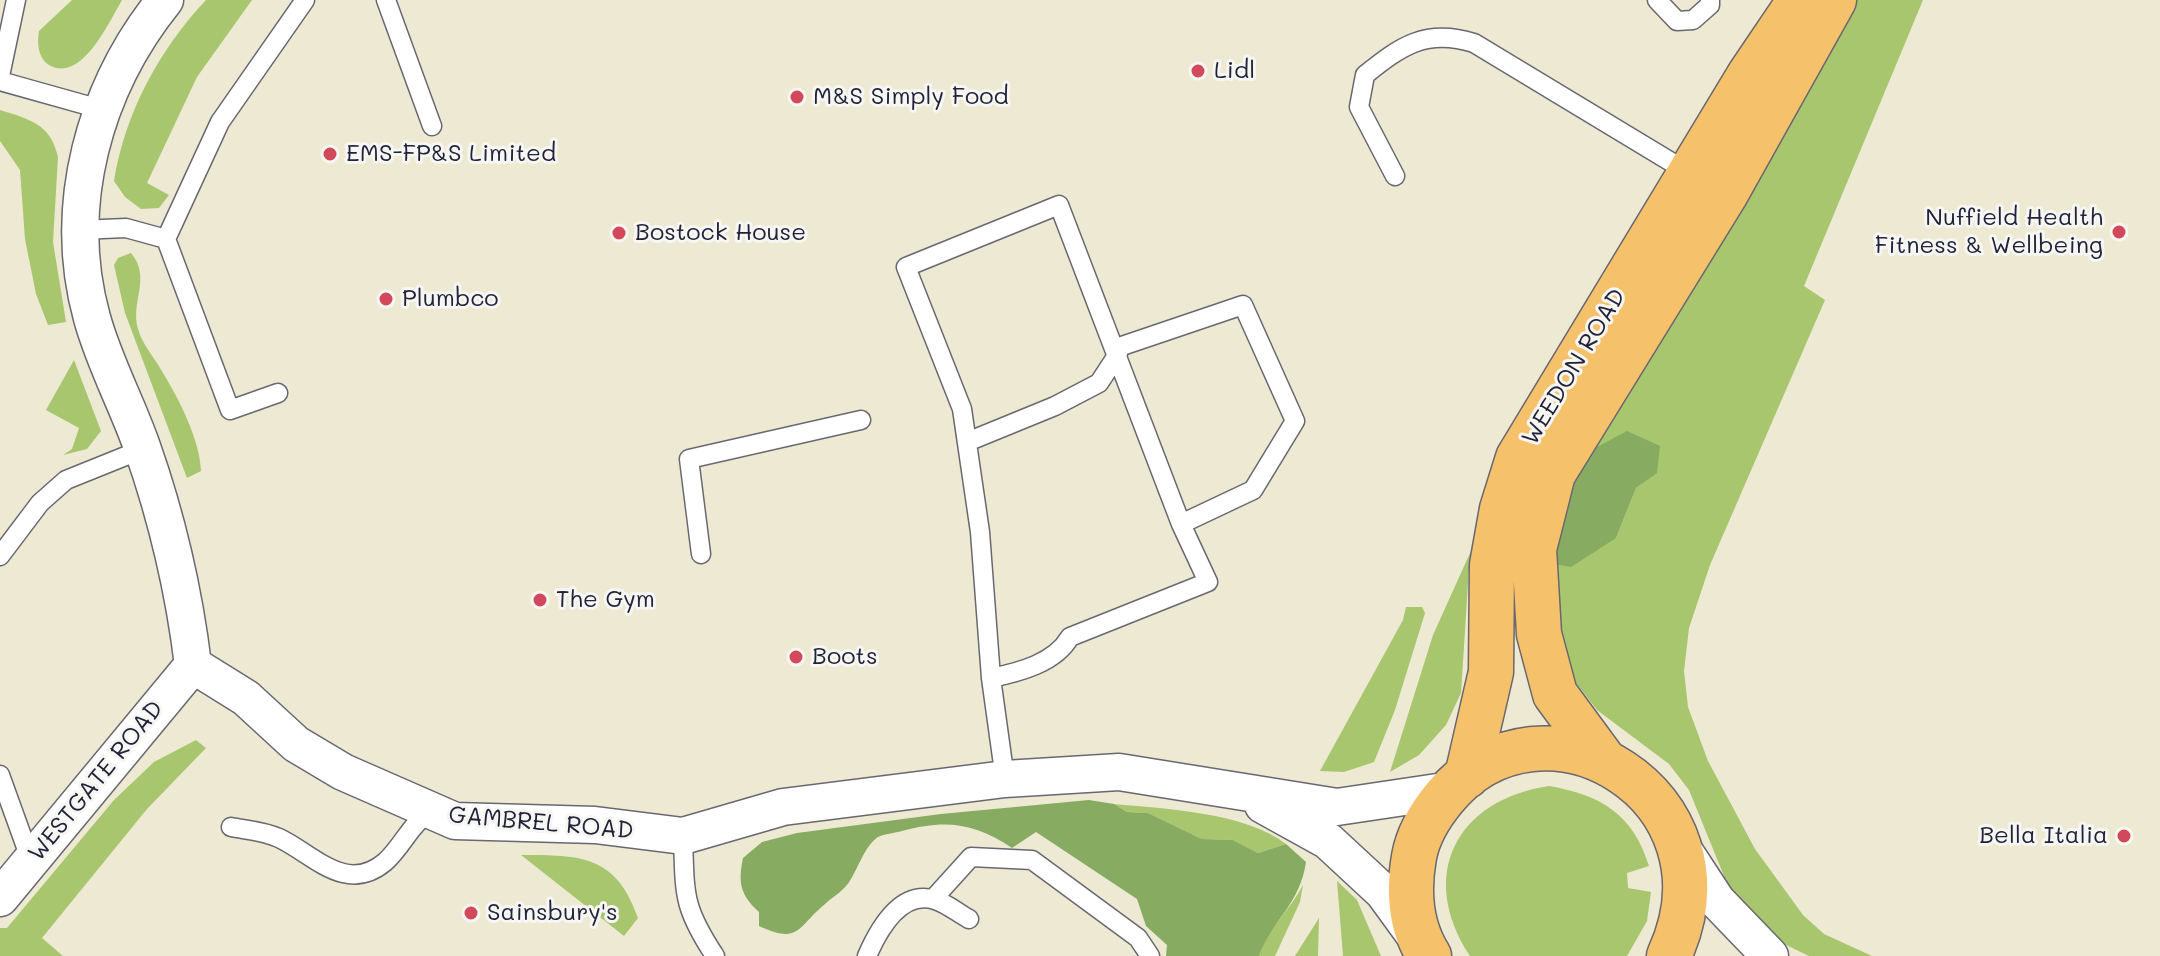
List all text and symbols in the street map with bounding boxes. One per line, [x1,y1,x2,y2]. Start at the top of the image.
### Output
place label: Lidl [1214,57,1255,85]
marker: Lidl [1189,62,1207,80]
place label: M&S Simply Food [813,83,1009,111]
marker: M&S Simply Food [788,88,806,106]
place label: EMS-FP&S Limited [346,140,556,168]
marker: EMS-FP&S Limited [321,145,339,163]
place label: Nuffield Health Fitness & Wellbeing [1875,204,2103,260]
place label: Bostock House [635,219,806,247]
marker: Nuffield Health Fitness & Wellbeing [2110,223,2128,241]
marker: Bostock House [610,224,628,242]
street label: WEEDON ROAD [1516,284,1632,450]
place label: Plumbco [402,285,499,313]
marker: Plumbco [377,290,395,308]
place label: The Gym [556,586,655,614]
marker: The Gym [531,591,549,609]
place label: Boots [812,643,878,671]
marker: Boots [787,648,805,666]
street label: WESTGATE ROAD [22,695,170,867]
street label: GAMBREL ROAD [447,801,635,845]
place label: Bella Italia [1979,822,2108,850]
marker: Bella Italia [2115,827,2133,845]
place label: Sainsbury's [487,899,618,927]
marker: Sainsbury's [462,904,480,922]

